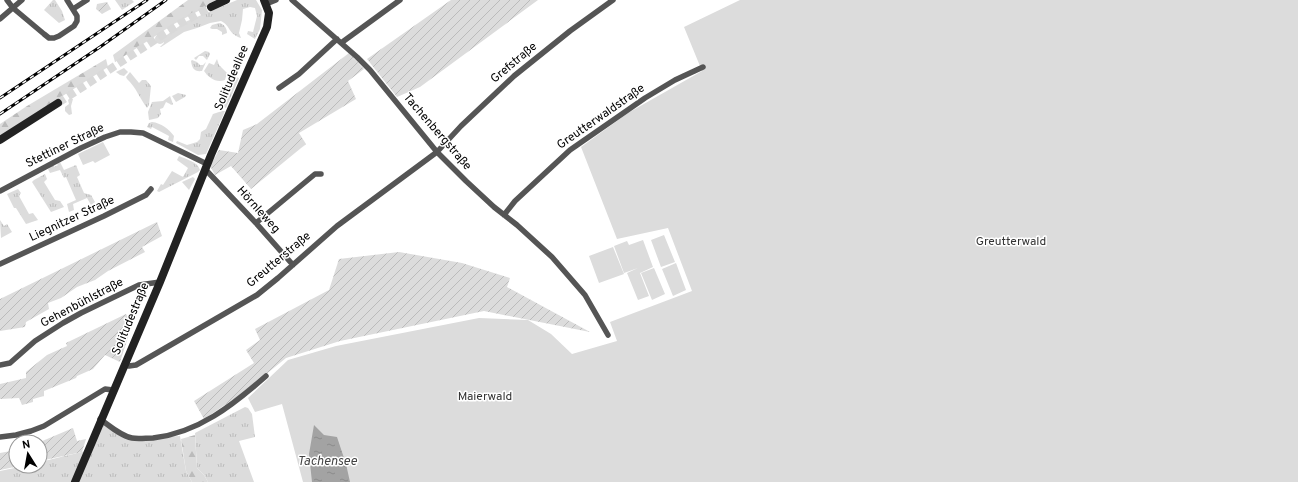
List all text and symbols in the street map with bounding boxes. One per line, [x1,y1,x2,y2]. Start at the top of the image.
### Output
street label: Grefstraße [487,39,541,87]
street label: Solitudeallee [211,43,253,113]
street label: Greutterwaldstraße [554,81,648,153]
street label: Tachenbergstraße [399,90,475,174]
street label: Stettiner Straße [23,120,107,172]
street label: Hörnleweg [233,183,283,237]
street label: Liegnitzer Straße [27,192,117,246]
street label: Greutterstraße [244,228,314,292]
park label: Greutterwald [976,234,1046,250]
street label: Gehenbühlstraße [38,274,126,332]
street label: Solitudestraße [109,280,153,358]
park label: Maierwald [458,389,512,405]
north arrow [8,434,48,474]
text: N [21,438,31,453]
water label: Tachensee [297,454,357,470]

